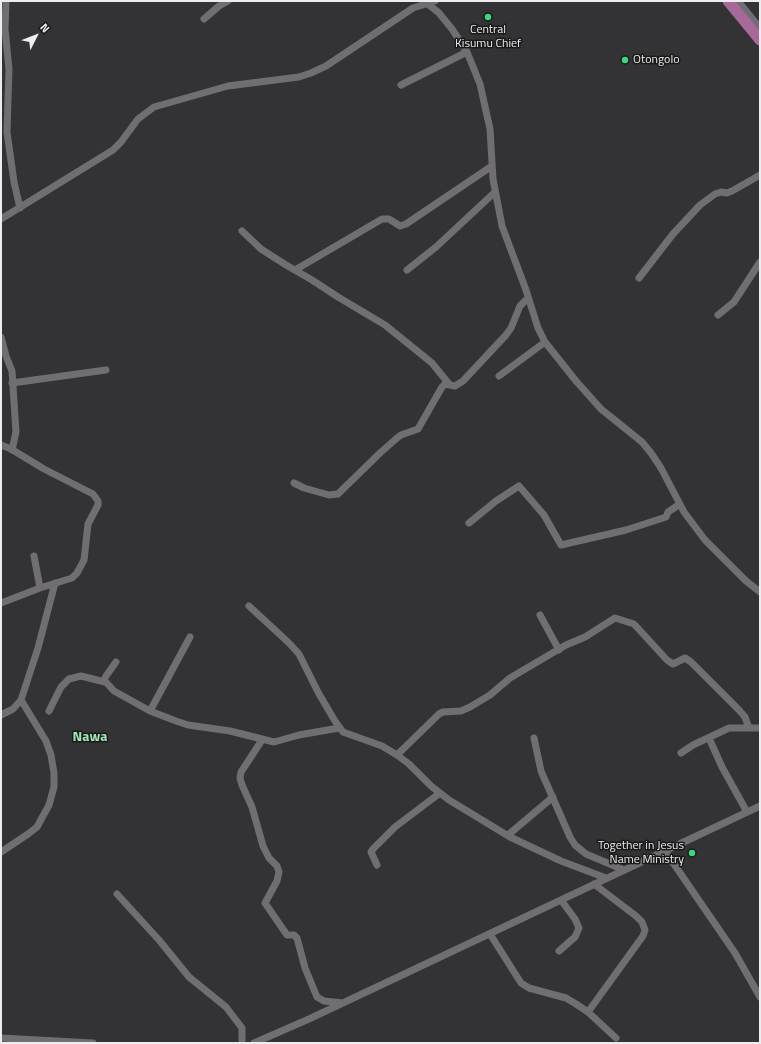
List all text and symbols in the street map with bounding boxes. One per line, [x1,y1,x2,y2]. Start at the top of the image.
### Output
marker: Central Kisumu Chief [483,12,493,22]
north arrow [16,16,56,56]
text: N [36,20,53,36]
place label: Central Kisumu Chief [455,23,521,51]
place label: Otongolo [633,53,680,67]
marker: Otongolo [620,55,630,65]
district label: Nawa [73,730,107,746]
place label: Together in Jesus Name Ministry [598,839,684,867]
marker: Together in Jesus Name Ministry [687,848,697,858]

